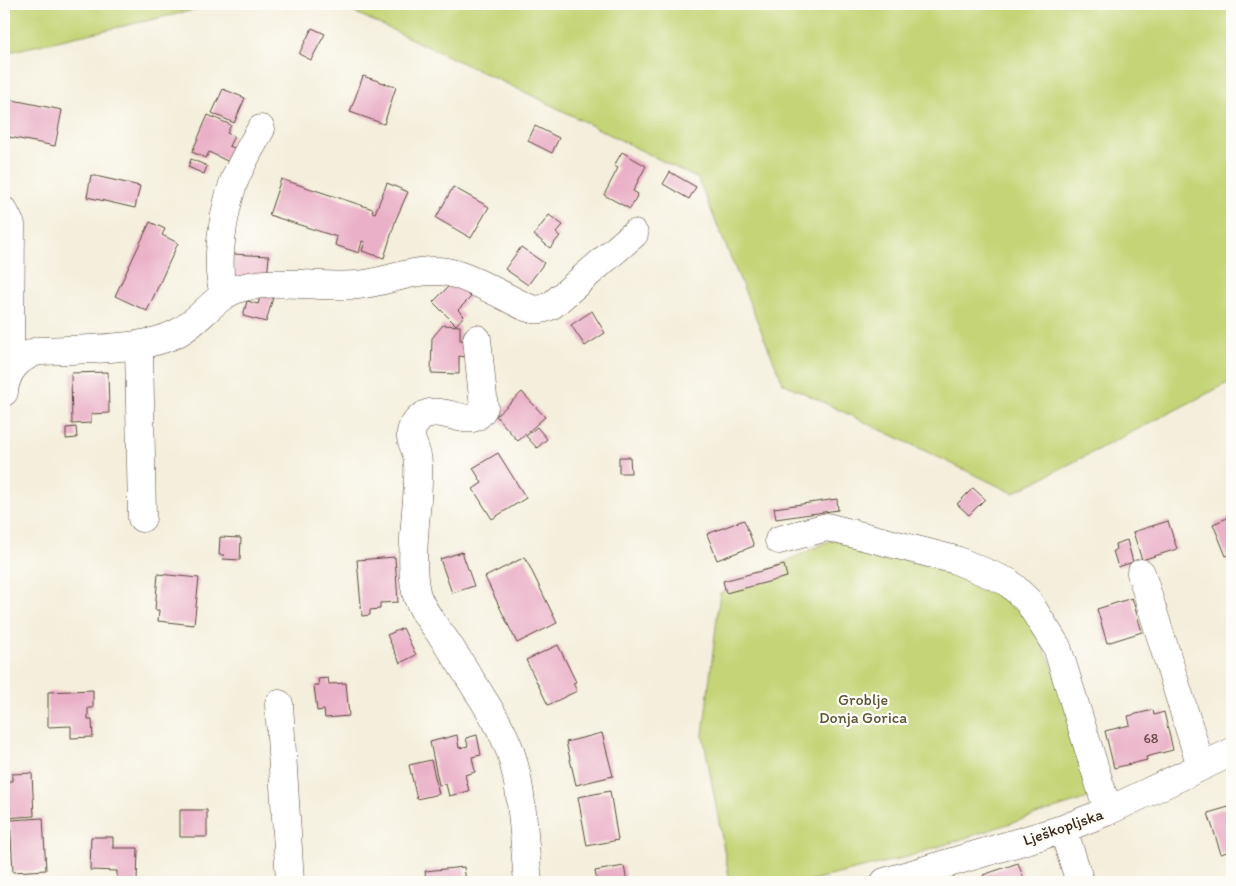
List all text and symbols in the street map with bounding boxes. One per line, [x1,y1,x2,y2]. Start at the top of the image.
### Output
park label: Groblje Donja Gorica [819,690,907,727]
house number: 68 [1143,730,1159,747]
street label: Lješkopljska [1020,804,1106,850]

